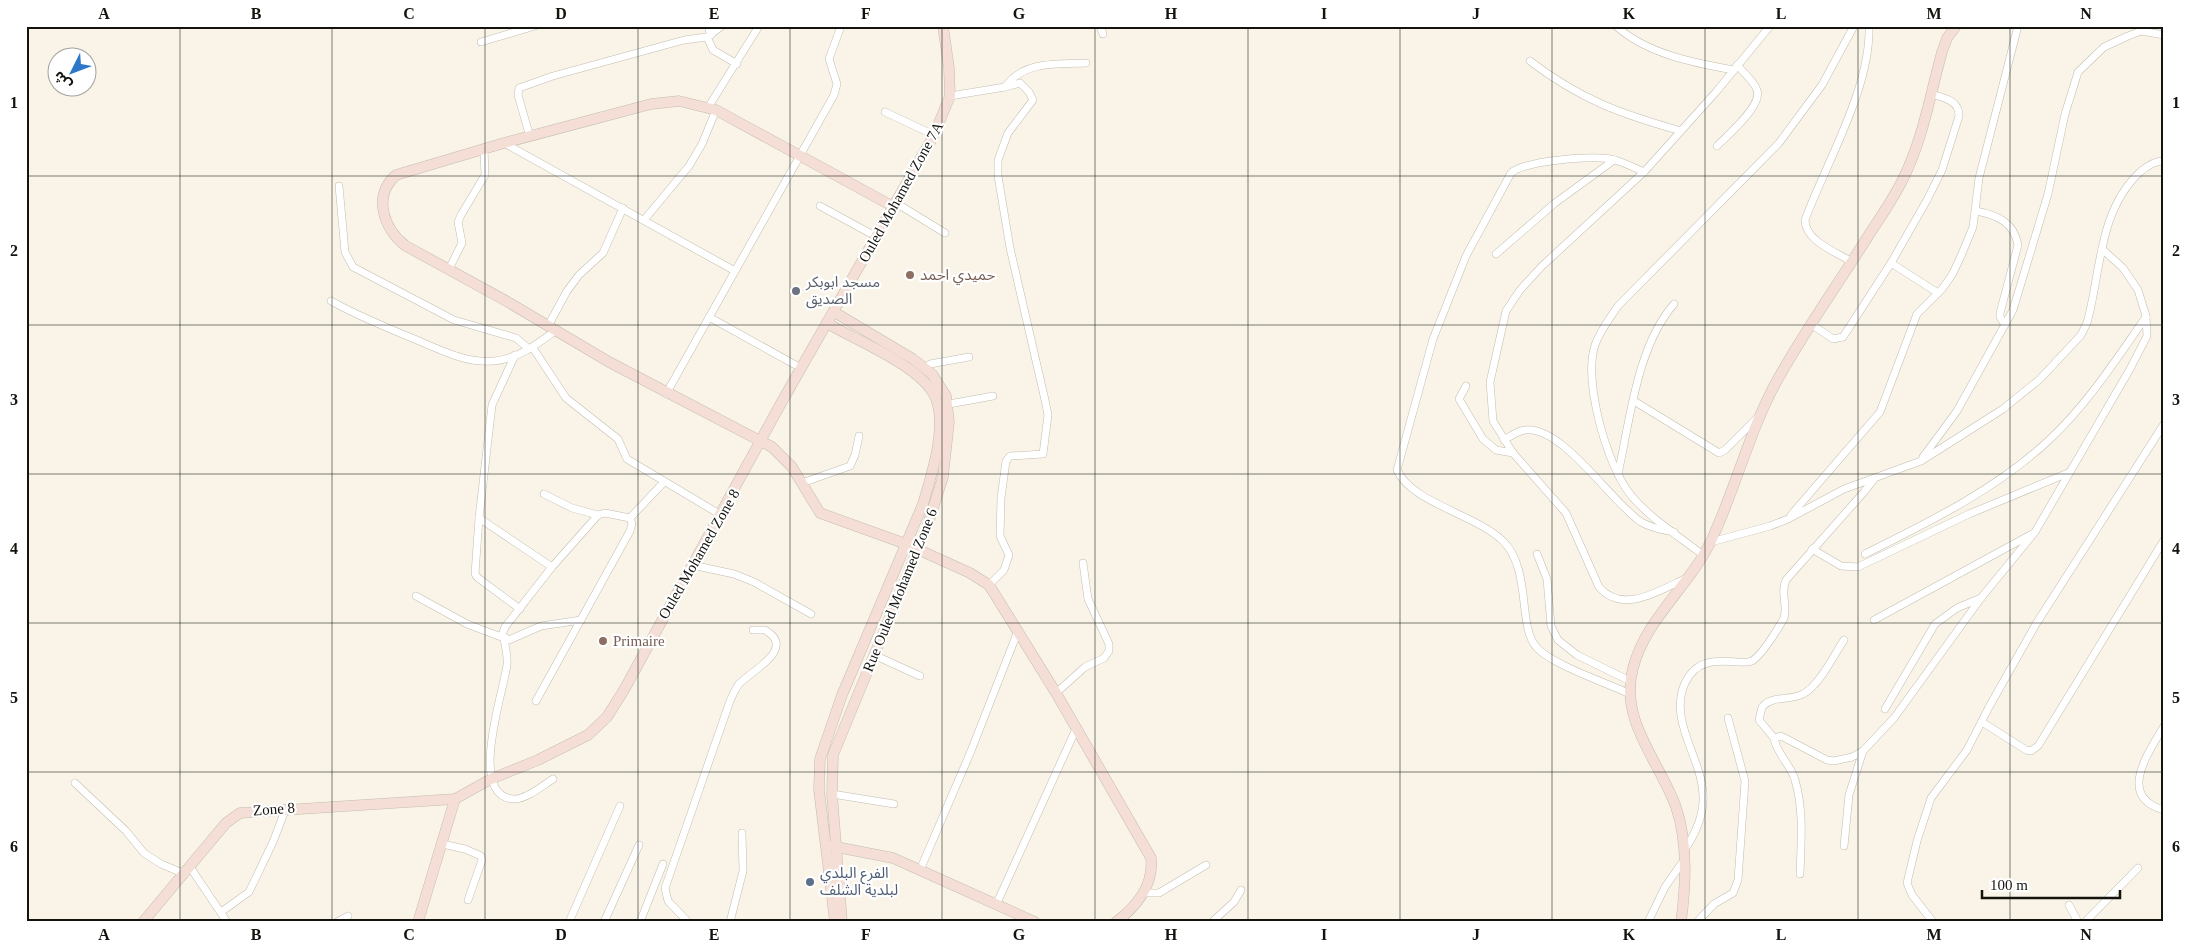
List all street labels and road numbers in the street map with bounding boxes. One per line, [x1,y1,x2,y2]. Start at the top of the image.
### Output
street label: Ouled Mohamed Zone 7A [856,119,946,265]
street label: Ouled Mohamed Zone 8 [655,486,743,622]
street label: Rue Ouled Mohamed Zone 6 [860,505,940,674]
street label: Zone 8 [252,800,296,818]

